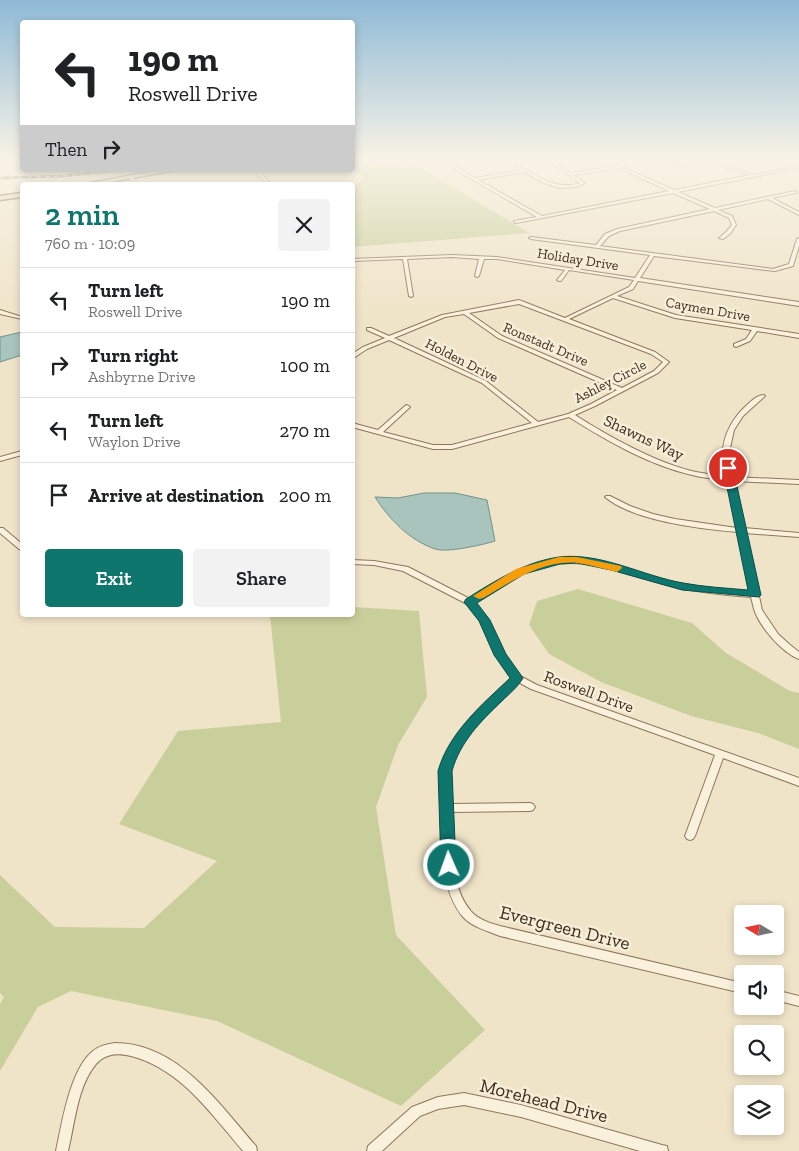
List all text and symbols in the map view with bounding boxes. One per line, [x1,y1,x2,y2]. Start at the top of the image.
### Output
text: 190 m [128,38,218,80]
icon: left [45,40,110,105]
text: Roswell Drive [128,80,258,107]
icon: right [97,135,125,163]
text: Then [45,138,87,161]
text: 2 min [45,197,119,233]
button: close [278,199,330,251]
text: 760 m · 10:09 [45,234,135,253]
street label: Holiday Drive [536,245,620,274]
text: Turn left [88,279,163,302]
icon: left [45,286,73,314]
text: 190 m [281,289,330,312]
street label: Caymen Drive [664,294,752,325]
text: Roswell Drive [88,302,182,321]
street label: Ronstadt Drive [501,319,591,370]
street label: Holden Drive [422,335,501,386]
text: Turn right [88,344,178,367]
icon: right [45,351,73,379]
text: 100 m [280,354,330,377]
street label: Ashley Circle [571,356,650,407]
text: Ashbyrne Drive [88,367,196,386]
text: Turn left [88,409,163,432]
street label: Shawns Way [601,411,688,465]
icon: left [45,416,73,444]
text: 270 m [280,419,330,442]
text: Waylon Drive [88,432,181,451]
pin [707,447,749,489]
icon: arrive [714,454,742,482]
icon: arrive [45,481,73,509]
text: Arrive at destination [88,484,264,507]
text: 200 m [279,484,331,507]
button: Exit [45,549,183,607]
button: Share [193,549,330,607]
street label: Roswell Drive [541,666,636,717]
position arrow [422,838,474,890]
street label: Evergreen Drive [497,900,633,955]
north arrow [734,905,784,955]
map controls [734,905,784,1135]
button: sound [734,965,784,1015]
button: search [734,1025,784,1075]
street label: Morehead Drive [477,1073,610,1128]
button: layers [734,1085,784,1135]

